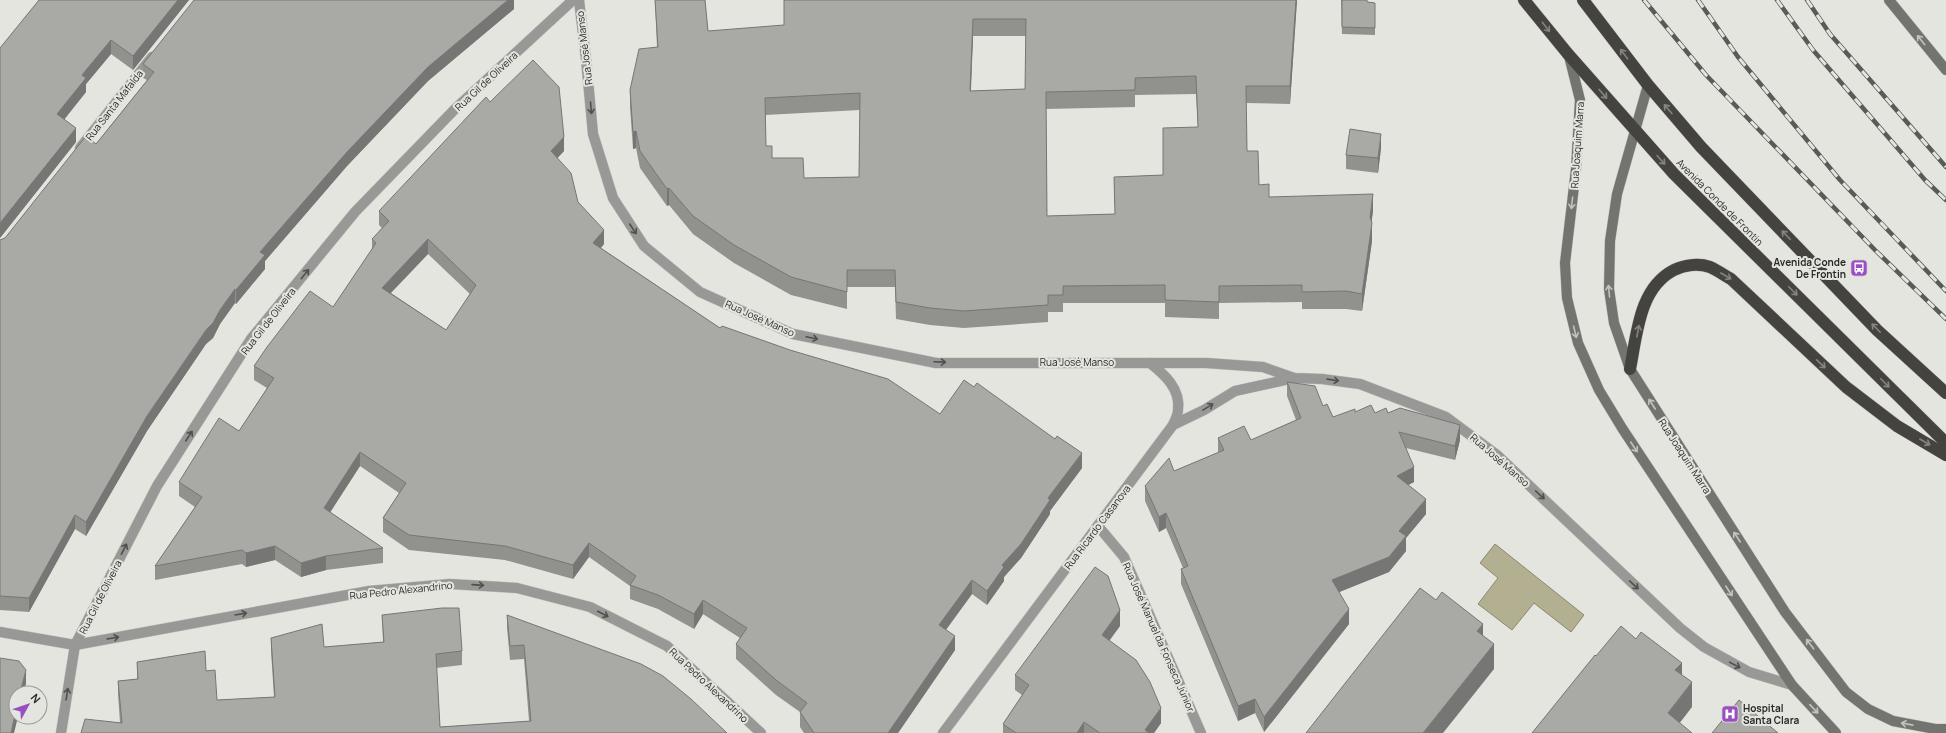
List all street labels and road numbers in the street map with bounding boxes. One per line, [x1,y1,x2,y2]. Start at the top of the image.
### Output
street label: Rua José Manso [573,10,595,86]
street label: Rua Gil de Oliveira [452,48,520,114]
street label: Rua Santa Mafalda [82,67,146,143]
street label: Rua Joaquim Marra [1567,101,1587,189]
street label: Avenida Conde de Frontin [1674,156,1767,249]
street label: Rua Gil de Oliveira [237,285,299,357]
street label: Rua José Manso [723,296,797,340]
street label: Rua José Manso [1040,355,1114,369]
street label: Rua Joaquim Marra [1655,416,1715,496]
street label: Rua José Manso [1467,430,1533,490]
street label: Rua Ricardo Casanova [1061,482,1133,572]
street label: Rua Gil de Oliveira [75,558,125,636]
street label: Rua José Manuel da Fonseca Júnior [1120,560,1199,714]
street label: Rua Pedro Alexandrino [349,578,453,602]
street label: Rua Pedro Alexandrino [666,645,752,725]

